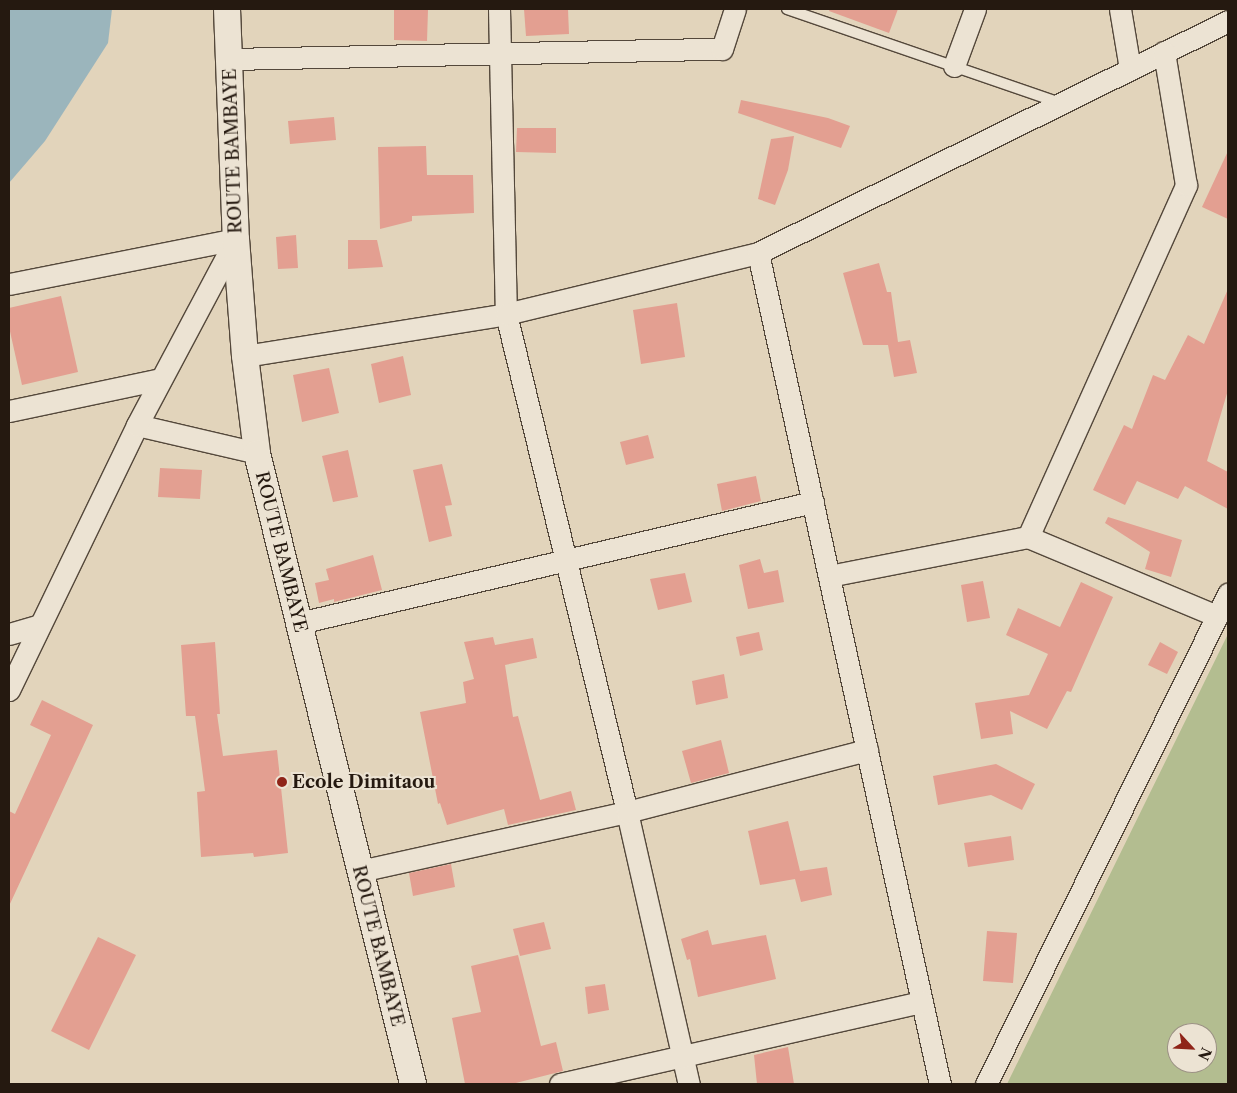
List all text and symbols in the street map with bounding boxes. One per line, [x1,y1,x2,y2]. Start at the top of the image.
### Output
street label: ROUTE BAMBAYE [219,68,247,234]
street label: ROUTE BAMBAYE [251,469,311,635]
place label: Ecole Dimitaou [292,771,435,793]
marker: Ecole Dimitaou [276,776,288,788]
street label: ROUTE BAMBAYE [348,863,408,1029]
north arrow [1167,1023,1217,1073]
text: N [1194,1045,1215,1063]

